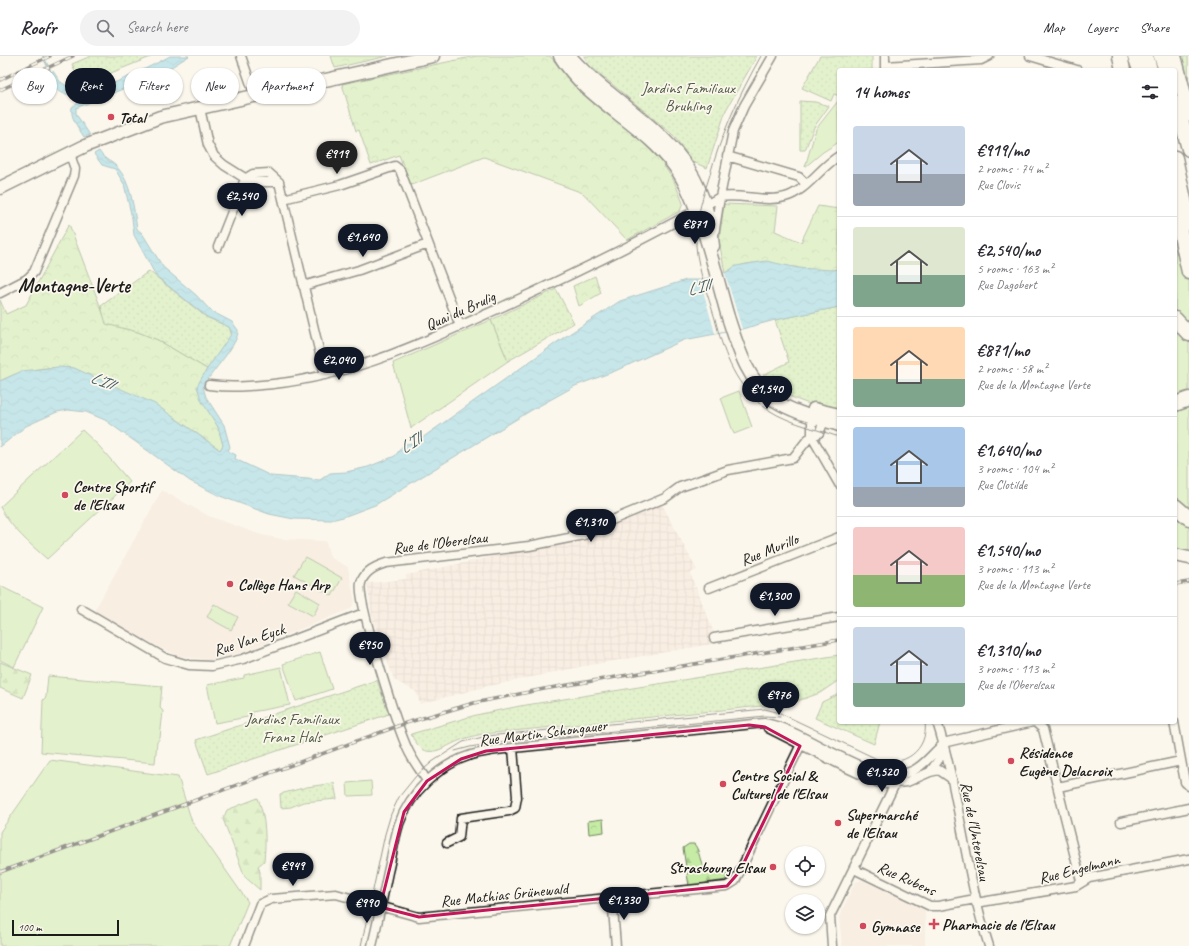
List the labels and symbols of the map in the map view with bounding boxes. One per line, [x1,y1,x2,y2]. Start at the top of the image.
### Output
park label: Jardins Familiaux Bruhling [640,78,736,116]
place label: Total [119,108,149,128]
marker: Total [106,112,116,122]
pin: €919 [313,141,361,175]
pin: €2,540 [209,183,275,217]
pin: €871 [671,211,719,245]
pin: €1,640 [330,224,396,258]
district label: Montagne-Verte [18,273,131,298]
water label: L'Ill [685,273,717,300]
street label: Quai du Brulig [422,286,500,335]
pin: €2,040 [306,347,372,381]
water label: L'Ill [88,366,122,397]
pin: €1,540 [734,376,800,410]
water label: L'Ill [395,425,430,458]
place label: Centre Sportif de l'Elsau [73,477,157,515]
marker: Centre Sportif de l'Elsau [60,490,70,500]
pin: €1,310 [558,509,624,543]
street label: Rue de l'Oberelsau [392,527,489,559]
street label: Rue Murillo [738,528,803,571]
place label: Collège Hans Arp [238,575,332,595]
marker: Collège Hans Arp [225,579,235,589]
pin: €1,300 [742,583,808,617]
street label: Rue Van Eyck [211,619,289,661]
pin: €950 [346,632,394,666]
pin: €976 [755,682,803,716]
park label: Jardins Familiaux Franz Hals [244,709,340,747]
street label: Rue Martin Schongauer [478,715,609,751]
place label: Résidence Eugène Delacroix [1019,743,1113,781]
marker: Résidence Eugène Delacroix [1006,756,1016,766]
pin: €1,520 [849,759,915,793]
place label: Centre Social & Culturel de l'Elsau [731,766,829,804]
marker: Centre Social & Culturel de l'Elsau [718,779,728,789]
street label: Rue de l'Unterelsau [956,780,995,883]
place label: Supermarché de l'Elsau [846,805,919,843]
marker: Supermarché de l'Elsau [833,818,843,828]
street label: Rue Engelmann [1037,849,1123,889]
pin: €949 [269,853,317,887]
street label: Rue Rubens [874,857,940,901]
place label: Strasbourg Elsau [669,858,767,878]
marker: Strasbourg Elsau [768,862,778,872]
street label: Rue Mathias Grünewald [439,878,572,912]
pin: €1,330 [591,887,657,921]
pin: €990 [343,890,391,924]
place label: Pharmacie de l'Elsau [942,915,1056,935]
place label: Gymnase [871,917,921,937]
scale bar [12,918,119,937]
marker: Pharmacie de l'Elsau [929,919,939,929]
marker: Gymnase [858,921,868,931]

